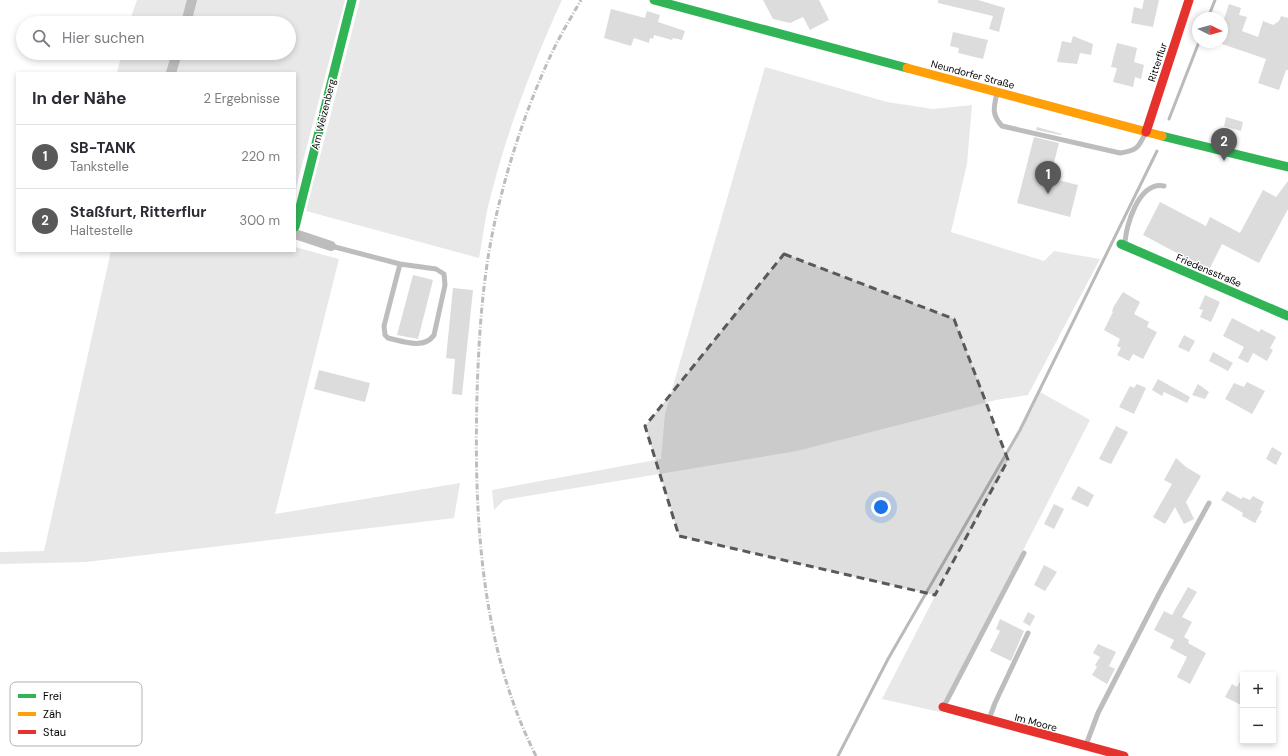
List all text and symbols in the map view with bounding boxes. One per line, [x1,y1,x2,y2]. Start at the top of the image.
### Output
north arrow [1192,12,1228,48]
search box [16,16,296,60]
icon: search [30,27,52,49]
text: Hier suchen [62,28,144,48]
street label: Ritterflur [1145,41,1170,83]
street label: Neundorfer Straße [930,57,1016,92]
street label: Am Weizenberg [308,77,339,151]
text: In der Nähe [32,87,127,109]
text: 2 Ergebnisse [204,90,280,107]
pin: 2 [1211,128,1237,161]
text: SB-TANK [70,138,136,158]
text: 1 [43,148,47,165]
text: 220 m [241,148,280,165]
text: Tankstelle [70,158,129,175]
pin: 1 [1035,161,1061,194]
text: Staßfurt, Ritterflur [70,202,206,222]
text: 2 [41,212,49,229]
text: 300 m [239,212,280,229]
text: Haltestelle [70,222,133,239]
street label: Friedensstraße [1174,251,1244,290]
your location [871,497,891,517]
map controls [1240,672,1276,744]
button: + [1240,672,1276,708]
legend [10,682,142,746]
text: Frei [43,689,62,703]
text: Zäh [43,707,61,721]
button: − [1240,708,1276,744]
street label: Im Moore [1013,711,1059,734]
text: Stau [43,725,66,739]

